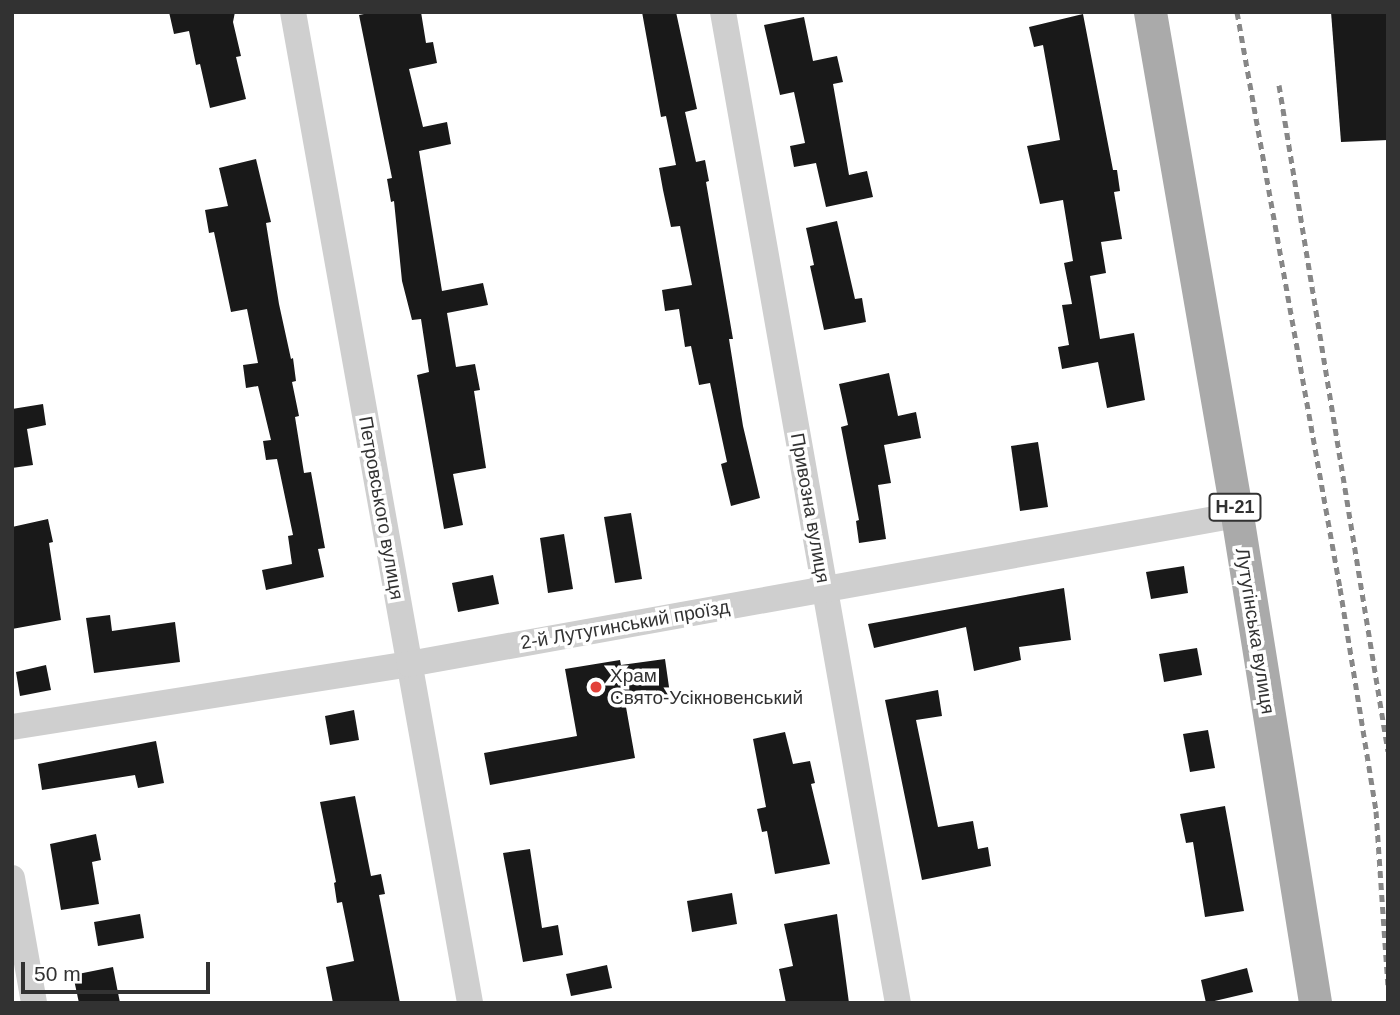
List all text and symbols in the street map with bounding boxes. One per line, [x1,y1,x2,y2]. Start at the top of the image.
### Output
street label: Петровського вулиця [354,415,408,601]
street label: Привозна вулиця [786,431,834,585]
road number: Н-21 [1207,492,1263,522]
street label: Лутугінська вулиця [1231,546,1279,716]
street label: 2-й Лутугинський проїзд [519,595,731,655]
place label: Храм Свято-Усікновенський [610,665,803,709]
marker: Храм Свято-Усікновенський [588,679,604,695]
scale bar [24,948,214,992]
text: 50 m [34,962,81,985]

